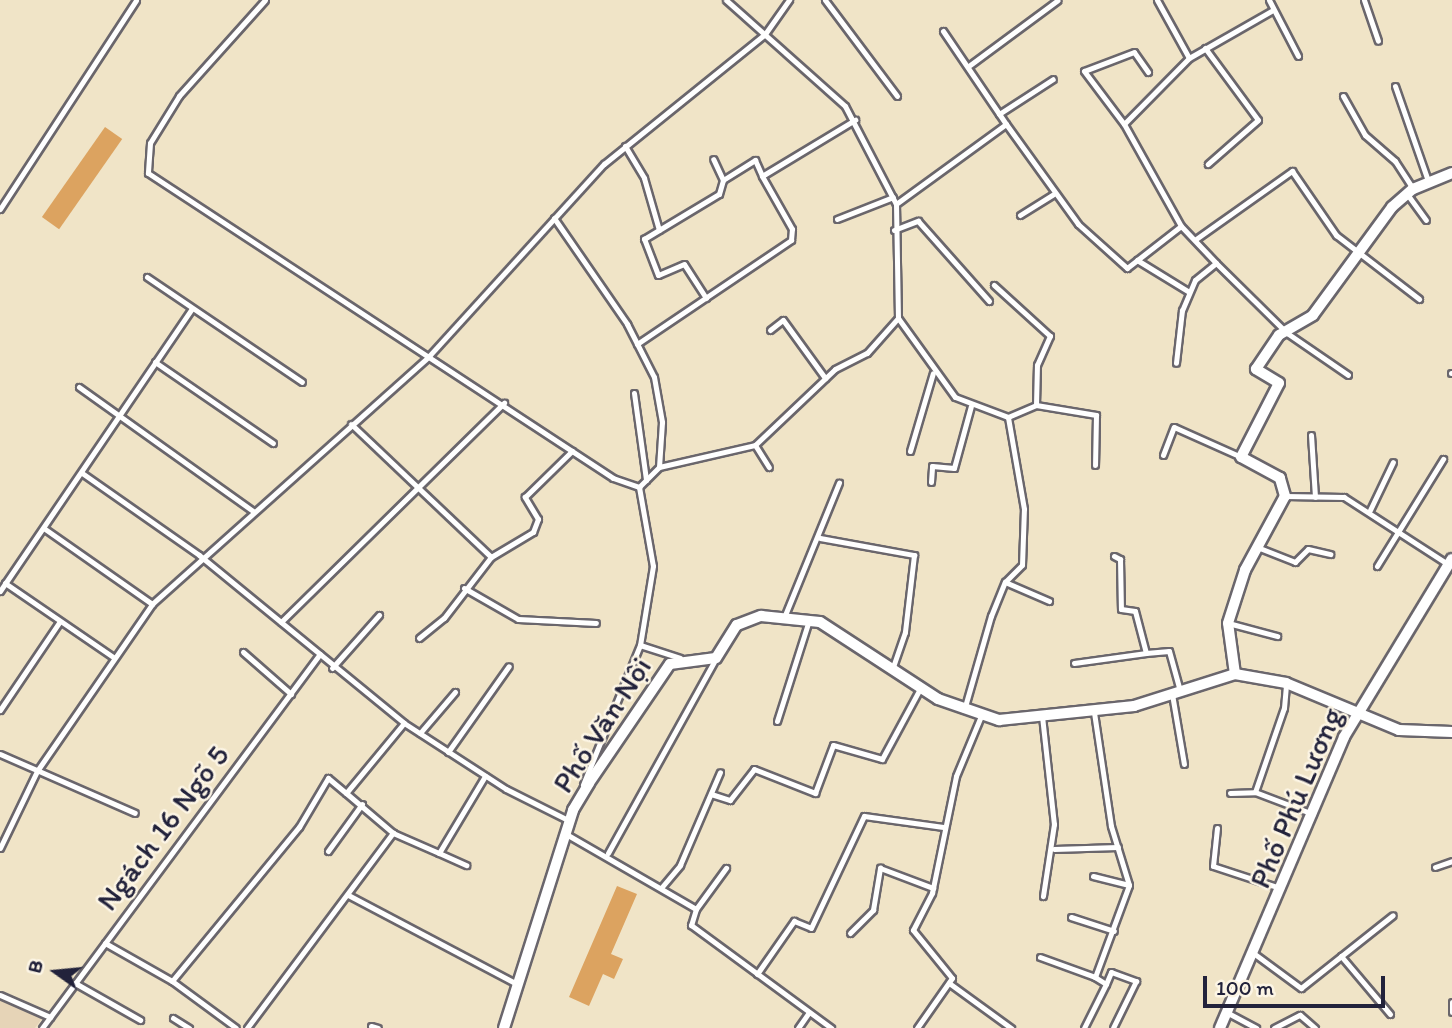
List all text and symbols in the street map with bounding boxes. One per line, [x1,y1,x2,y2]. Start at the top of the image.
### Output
street label: Phố Văn Nội [545,650,659,800]
street label: Phố Phú Lương [1242,702,1350,894]
street label: Ngách 16 Ngõ 5 [89,738,237,918]
north arrow [21,937,91,1007]
text: B [23,958,48,975]
scale bar [1207,962,1389,1006]
text: 100 m [1216,975,1274,1000]

